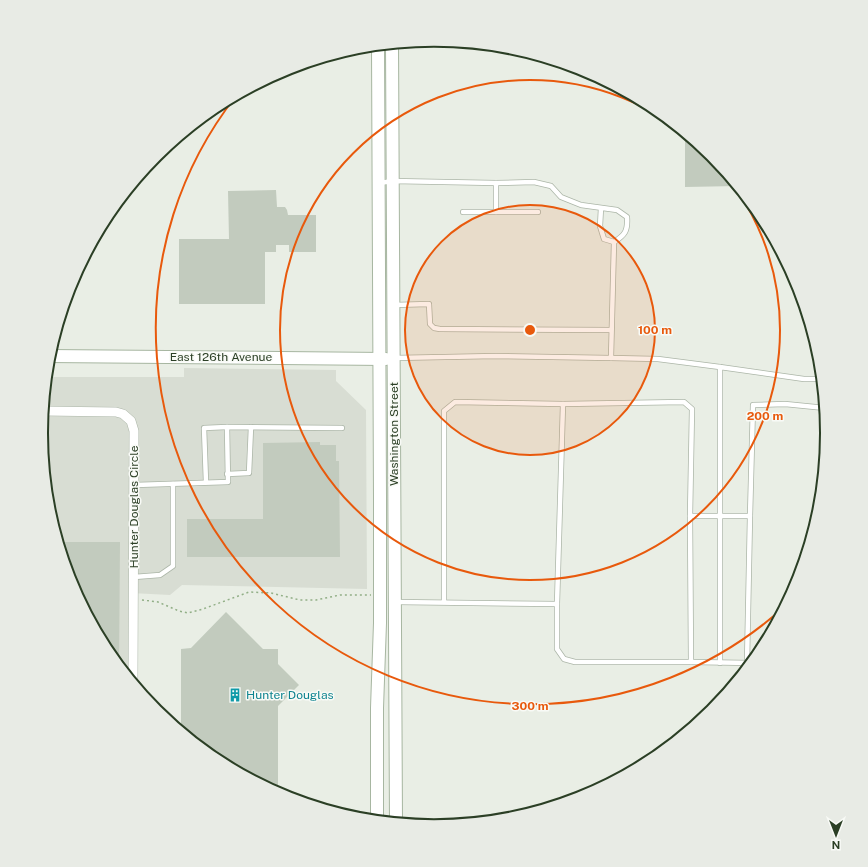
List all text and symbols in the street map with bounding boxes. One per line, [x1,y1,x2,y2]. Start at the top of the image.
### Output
centre of rings [523,323,537,337]
text: 100 m [638,323,672,337]
street label: East 126th Avenue [170,350,273,364]
street label: Washington Street [387,382,401,486]
text: 200 m [747,409,783,423]
street label: Hunter Douglas Circle [127,445,141,568]
building icon: Hunter Douglas [227,687,243,703]
place label: Hunter Douglas [246,688,334,702]
text: 300 m [512,699,549,713]
north arrow [816,815,856,855]
text: N [832,839,840,851]

